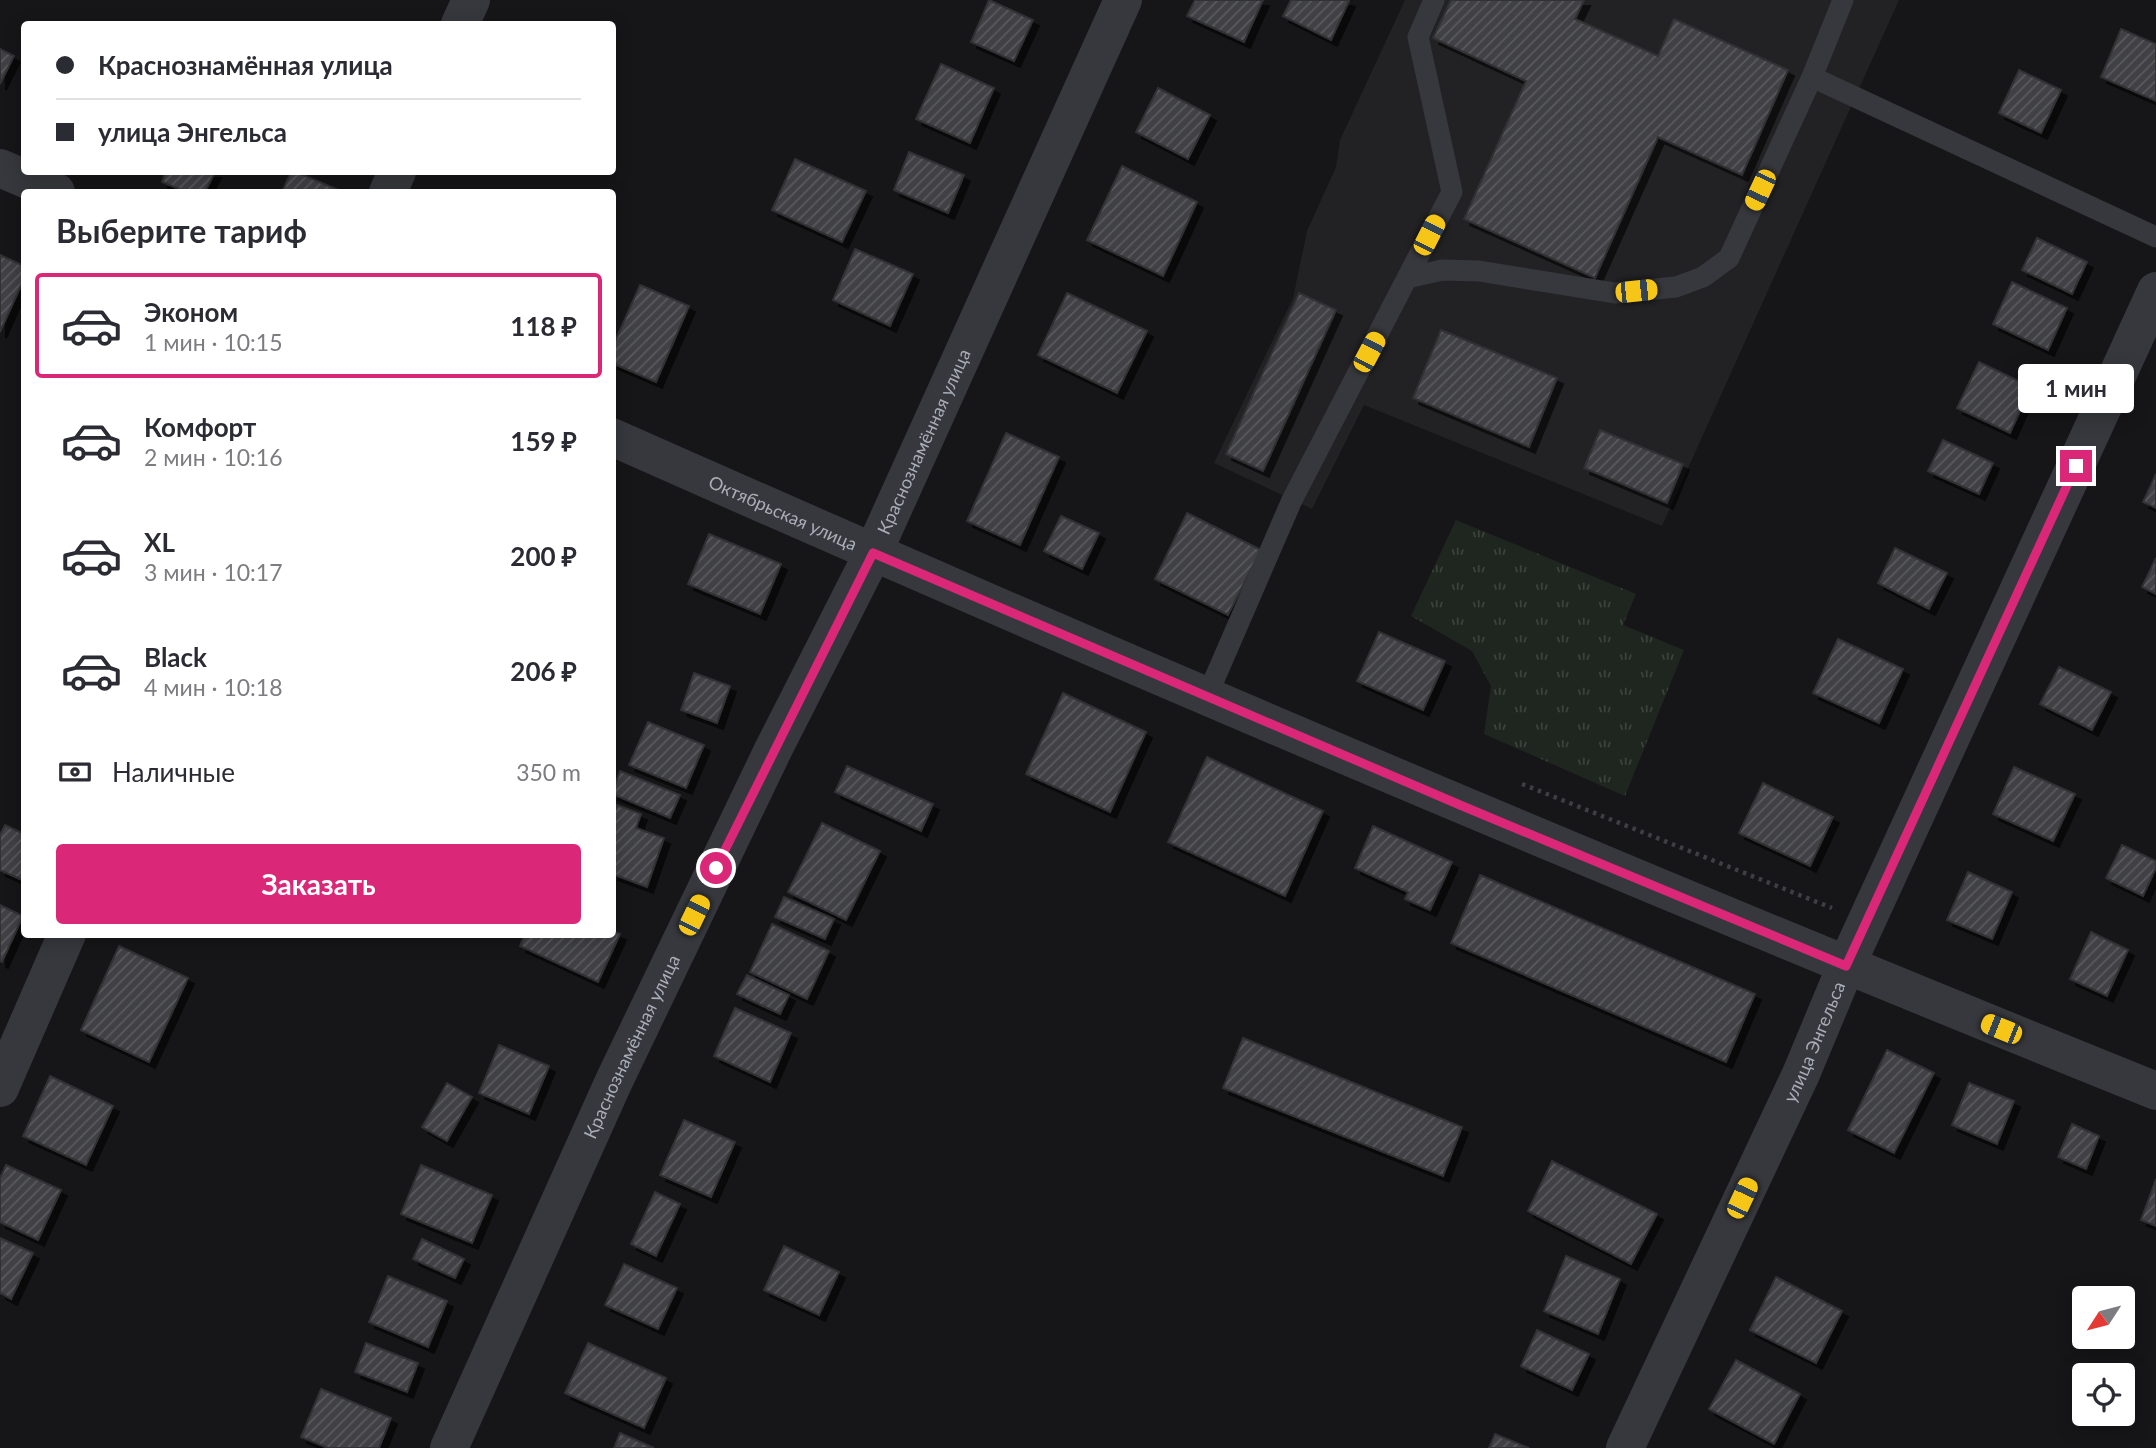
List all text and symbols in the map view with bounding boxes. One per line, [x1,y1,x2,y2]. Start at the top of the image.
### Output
text: Краснознамённая улица [98,49,393,81]
text: улица Энгельса [98,116,287,148]
car [1742,167,1779,213]
text: Выберите тариф [56,211,307,250]
car [1411,212,1448,258]
car [1615,278,1658,304]
icon: car [60,294,123,357]
text: Эконом [144,296,238,328]
text: 118 ₽ [510,310,577,342]
text: 1 мин · 10:15 [144,328,283,356]
car [1350,329,1389,375]
street label: Краснознамённая улица [872,345,975,538]
callout: 1 мин [2018,364,2134,414]
text: 1 мин [2045,374,2107,402]
icon: car [60,409,123,472]
text: Комфорт [144,411,256,443]
text: 159 ₽ [510,425,577,457]
text: 2 мин · 10:16 [144,443,283,471]
route end [2060,450,2092,482]
street label: Октябрьская улица [705,470,861,555]
icon: car [60,524,123,587]
text: XL [144,526,175,558]
text: 200 ₽ [510,540,577,572]
text: 3 мин · 10:17 [144,558,283,586]
icon: car [60,639,123,702]
text: Black [144,641,207,673]
text: 206 ₽ [510,655,577,687]
text: 4 мин · 10:18 [144,673,283,701]
icon: cash [56,753,94,791]
text: Наличные [112,756,235,788]
text: 350 m [516,758,581,786]
button: Заказать [56,844,581,924]
route start [700,852,732,884]
car [676,892,713,938]
street label: Краснознамённая улица [579,951,684,1142]
street label: улица Энгельса [1778,978,1849,1106]
car [1978,1011,2025,1047]
car [1724,1175,1761,1221]
north arrow [2072,1286,2135,1349]
map controls [2072,1286,2135,1426]
button: locate [2072,1363,2135,1426]

